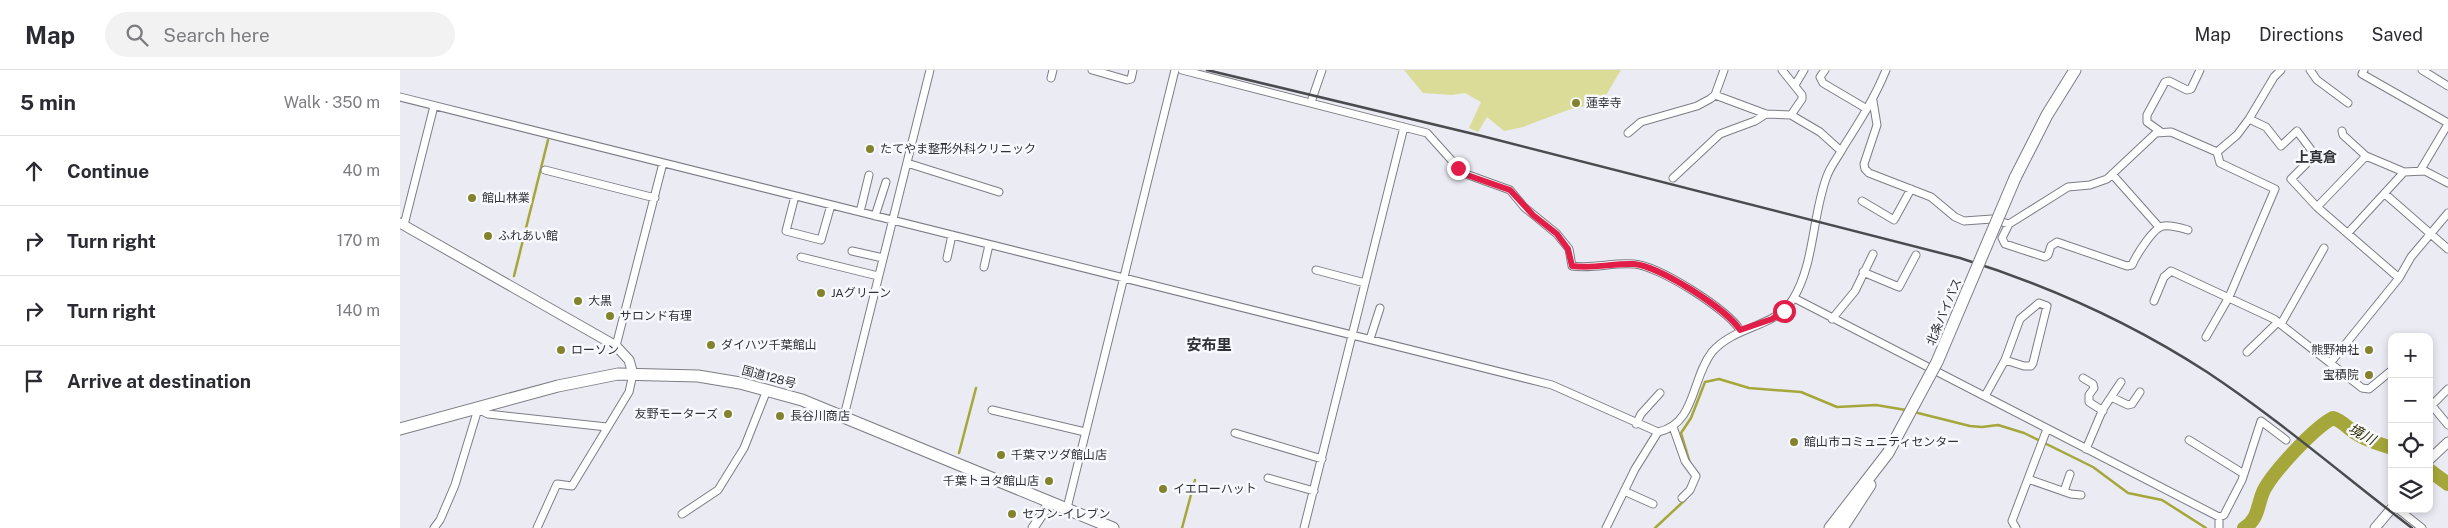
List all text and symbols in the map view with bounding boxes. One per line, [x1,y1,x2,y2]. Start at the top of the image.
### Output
search box [105,12,455,57]
text: Map [25,21,75,49]
icon: search [123,21,151,49]
text: Search here [163,24,270,46]
text: Map [2194,24,2231,45]
text: Directions [2259,24,2344,45]
text: Saved [2372,24,2423,45]
text: 5 min [20,90,76,115]
text: Walk · 350 m [284,93,380,112]
place label: 蓮幸寺 [1586,96,1622,110]
marker: 蓮幸寺 [1570,97,1582,109]
place label: たてやま整形外科クリニック [880,142,1036,156]
marker: たてやま整形外科クリニック [864,143,876,155]
district label: 上真倉 [2295,149,2337,165]
icon: ahead [20,157,48,185]
route end [1447,157,1470,180]
text: Continue [67,160,149,182]
text: 40 m [342,161,380,180]
place label: 館山林業 [482,191,530,205]
marker: 館山林業 [466,192,478,204]
icon: right [20,227,48,255]
place label: ふれあい館 [498,229,558,243]
text: Turn right [67,230,156,252]
marker: ふれあい館 [482,230,494,242]
text: 170 m [337,231,380,250]
street label: 北条バイパス [1924,276,1964,348]
place label: JAグリーン [831,286,891,300]
marker: JAグリーン [815,287,827,299]
place label: 大黒 [588,294,612,308]
marker: 大黒 [572,295,584,307]
icon: right [20,297,48,325]
text: Turn right [67,300,156,322]
route start [1773,300,1796,323]
text: 140 m [336,301,380,320]
place label: サロンド有理 [620,309,692,323]
marker: サロンド有理 [604,310,616,322]
map controls [2388,333,2433,513]
button: + [2388,333,2433,378]
district label: 安布里 [1186,336,1232,353]
place label: ダイハツ千葉館山 [721,338,817,352]
marker: ダイハツ千葉館山 [705,339,717,351]
place label: ローソン [571,343,619,357]
place label: 熊野神社 [2311,343,2359,357]
marker: ローソン [555,344,567,356]
marker: 熊野神社 [2363,344,2375,356]
street label: 国道128号 [740,363,798,391]
icon: arrive [20,367,48,395]
place label: 宝積院 [2323,368,2359,382]
marker: 宝積院 [2363,369,2375,381]
text: Arrive at destination [67,370,251,392]
button: − [2388,378,2433,423]
place label: 友野モーターズ [635,407,718,421]
marker: 友野モーターズ [722,408,734,420]
place label: 長谷川商店 [790,409,850,423]
marker: 長谷川商店 [774,410,786,422]
water label: 境川 [2346,420,2380,449]
button: locate [2388,423,2433,468]
place label: 館山市コミュニティセンター [1804,435,1959,449]
marker: 館山市コミュニティセンター [1788,436,1800,448]
place label: 千葉マツダ館山店 [1011,448,1107,462]
marker: 千葉マツダ館山店 [995,449,1007,461]
button: layers [2388,468,2433,513]
place label: 千葉トヨタ館山店 [943,474,1039,488]
marker: 千葉トヨタ館山店 [1043,475,1055,487]
place label: イエローハット [1173,482,1257,496]
marker: イエローハット [1157,483,1169,495]
place label: セブン-イレブン [1022,507,1111,521]
marker: セブン-イレブン [1006,508,1018,520]

